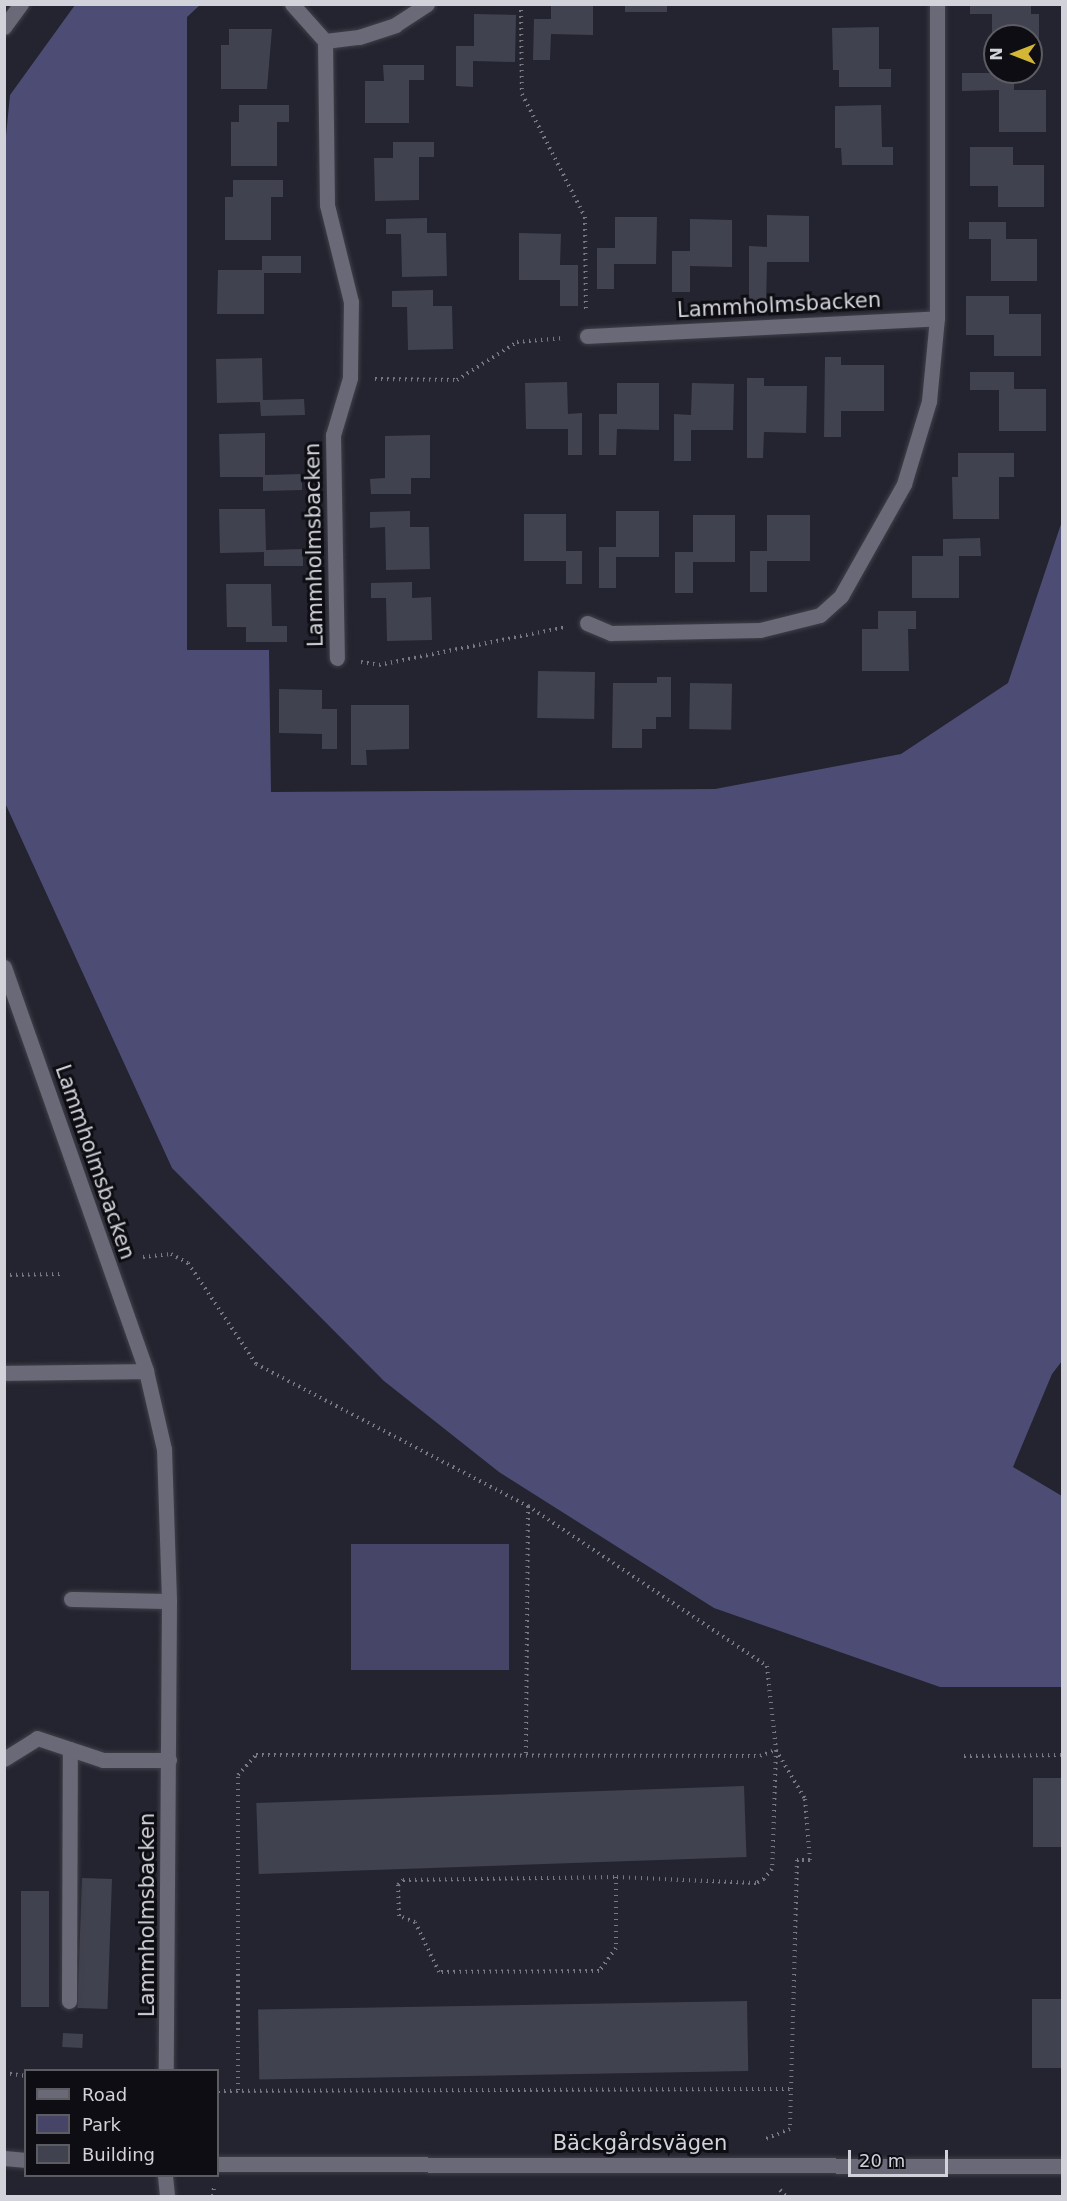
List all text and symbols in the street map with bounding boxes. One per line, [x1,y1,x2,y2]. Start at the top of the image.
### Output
north arrow [983,24,1043,84]
text: N [987,47,1006,61]
street label: Lammholmsbacken [676,287,882,323]
street label: Lammholmsbacken [300,443,328,647]
street label: Lammholmsbacken [50,1061,140,1263]
street label: Lammholmsbacken [134,1813,160,2017]
legend [24,2069,219,2177]
text: Road [82,2084,127,2105]
text: Park [82,2114,121,2135]
street label: Bäckgårdsvägen [553,2130,727,2156]
scale bar [851,2138,952,2176]
text: Building [82,2144,155,2165]
text: 20 m [859,2150,905,2171]

